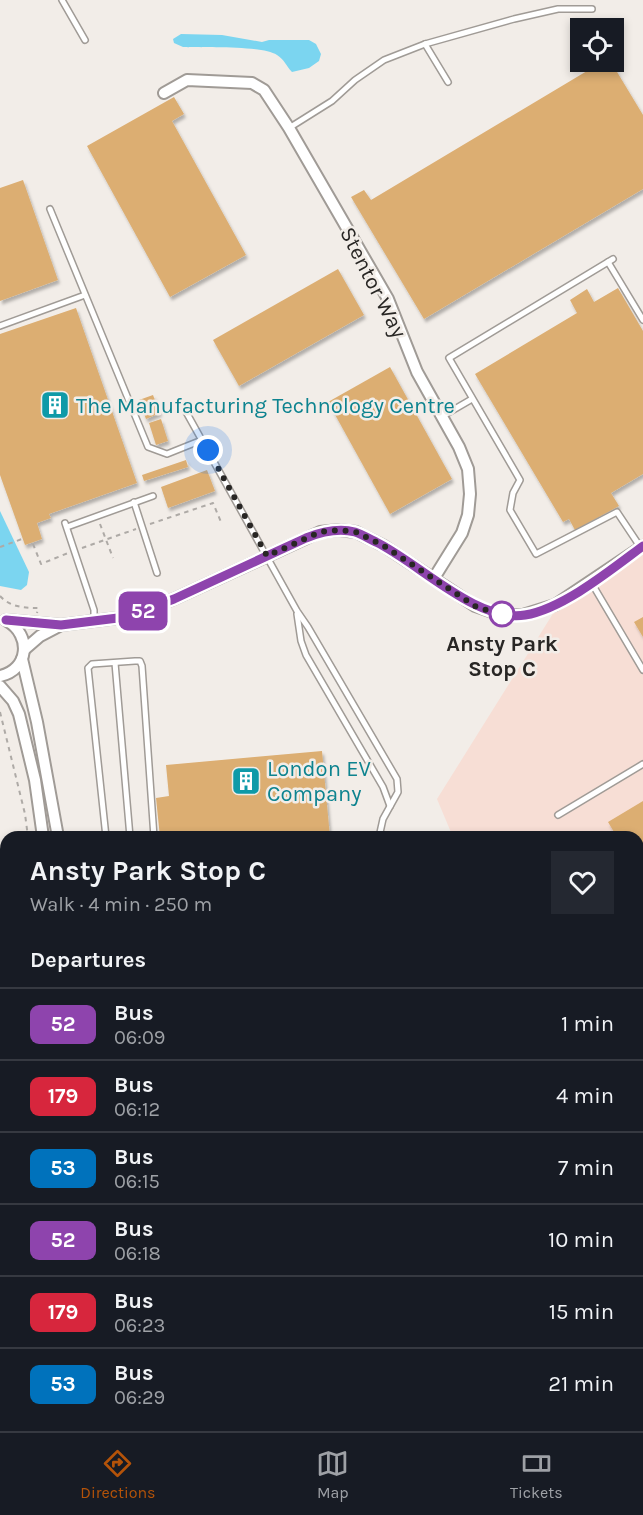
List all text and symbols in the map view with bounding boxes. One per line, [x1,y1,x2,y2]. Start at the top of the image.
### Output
map controls [570,18,624,72]
button: locate [570,18,624,72]
street label: Stentor Way [334,223,412,342]
building icon: The Manufacturing Technology Centre [39,389,71,421]
place label: The Manufacturing Technology Centre [76,393,455,419]
your location [193,435,223,465]
line badge: 52 [116,592,170,630]
text: 52 [131,599,155,623]
marker: Ansty Park Stop C [489,601,515,627]
place label: Ansty Park Stop C [446,631,558,682]
place label: London EV Company [267,756,371,807]
building icon: London EV Company [230,765,262,797]
button: heart [551,851,614,914]
text: Ansty Park Stop C [30,854,266,887]
text: Walk · 4 min · 250 m [30,893,212,916]
text: Departures [30,947,146,973]
text: Bus [114,1000,154,1026]
text: 1 min [561,1011,614,1037]
text: 52 [51,1012,75,1036]
text: 06:09 [114,1026,165,1049]
text: Bus [114,1072,154,1098]
text: 4 min [556,1083,614,1109]
text: 179 [48,1084,78,1108]
text: 06:12 [114,1098,160,1121]
text: Bus [114,1144,154,1170]
text: 7 min [558,1155,614,1181]
text: 53 [50,1156,76,1180]
text: 06:15 [114,1170,160,1193]
text: Bus [114,1216,154,1242]
text: 10 min [548,1227,614,1253]
text: 52 [51,1228,75,1252]
text: 06:18 [114,1242,161,1265]
text: Bus [114,1288,154,1314]
text: 15 min [549,1299,614,1325]
text: 179 [48,1300,78,1324]
text: 06:23 [114,1314,165,1337]
text: Bus [114,1360,154,1386]
text: 21 min [548,1371,614,1397]
text: 53 [50,1372,76,1396]
text: 06:29 [114,1386,165,1409]
tab: Directions [80,1447,156,1502]
tab: Map [316,1447,349,1502]
tab: Tickets [510,1447,563,1502]

